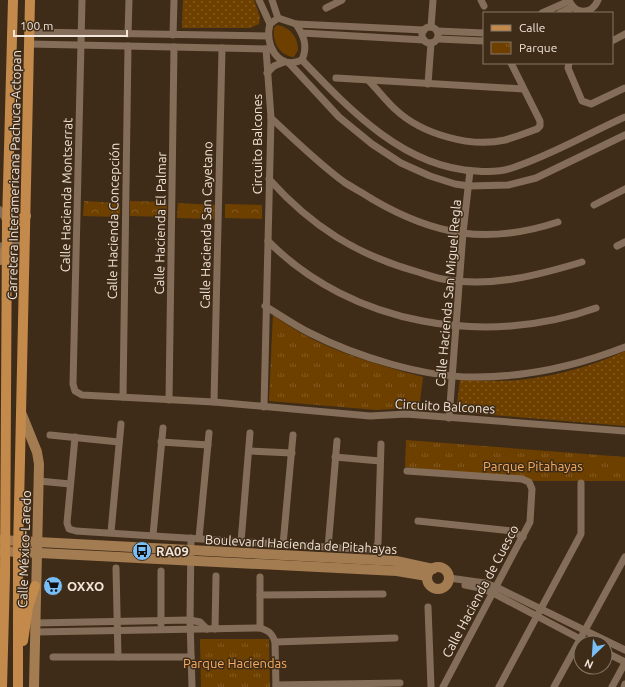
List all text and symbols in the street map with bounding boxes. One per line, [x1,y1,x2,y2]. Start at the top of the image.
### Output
scale bar [14,12,127,38]
legend [483,12,613,64]
text: 100 m [20,19,53,32]
text: Calle [519,21,545,34]
text: Parque [519,41,557,54]
street label: Carretera Interamericana Pachuca-Actopan [5,50,23,300]
street label: Circuito Balcones [250,93,264,194]
street label: Calle Hacienda Montserrat [58,118,74,272]
street label: Calle Hacienda San Cayetano [198,141,214,309]
street label: Calle Hacienda Concepción [105,143,121,299]
street label: Calle Hacienda El Palmar [152,151,168,294]
street label: Calle Hacienda San Miguel Regla [433,199,463,387]
street label: Circuito Balcones [394,396,496,416]
park label: Parque Pitahayas [483,459,583,473]
street label: Calle México-Laredo [15,490,33,608]
street label: Calle Hacienda de Cuesco [439,522,521,660]
street label: Boulevard Hacienda de Pitahayas [205,532,398,556]
bus stop icon: RA09 [131,540,153,562]
place label: RA09 [156,544,189,558]
supermarket icon: OXXO [42,575,64,597]
place label: OXXO [67,579,104,593]
north arrow [573,635,613,675]
park label: Parque Haciendas [183,656,287,670]
text: N [583,657,595,671]

